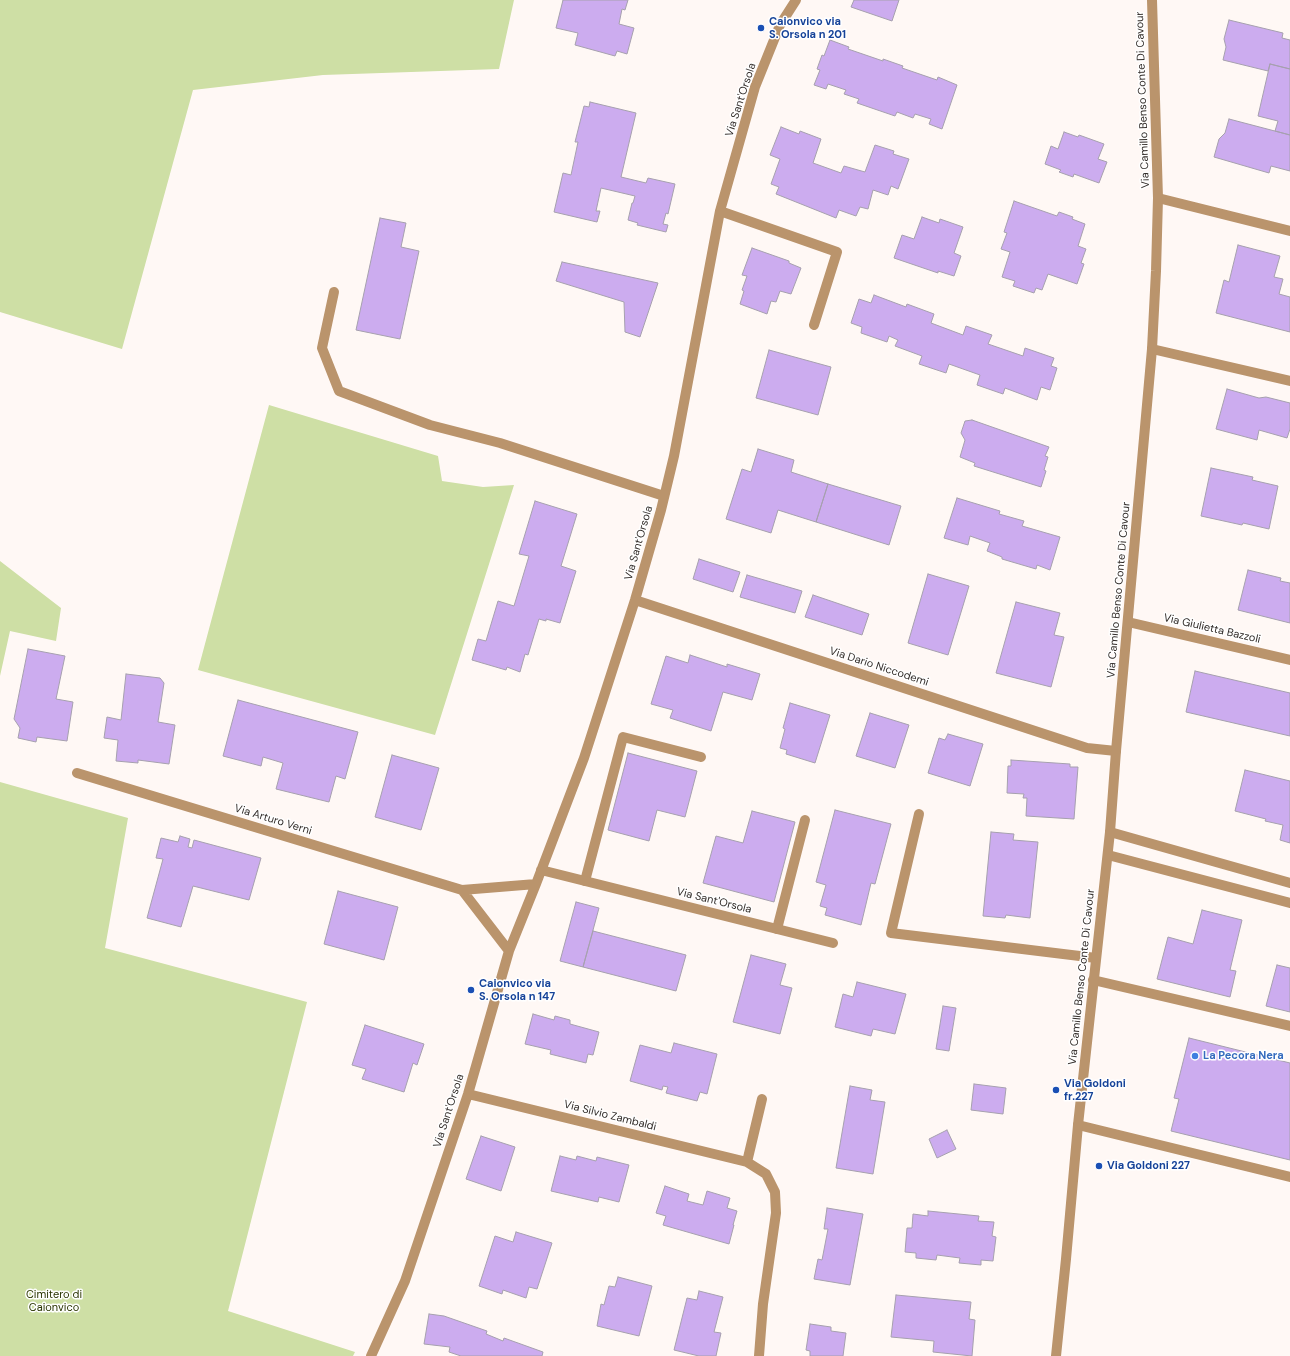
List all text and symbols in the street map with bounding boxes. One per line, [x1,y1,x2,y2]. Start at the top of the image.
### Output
street label: Via Camillo Benso Conte Di Cavour [1133,11,1153,189]
place label: Caionvico via S. Orsola n 201 [769,15,846,41]
marker: Caionvico via S. Orsola n 201 [756,23,766,33]
street label: Via Sant'Orsola [723,61,759,139]
street label: Via Camillo Benso Conte Di Cavour [1105,501,1133,679]
street label: Via Sant'Orsola [622,504,656,582]
street label: Via Giulietta Bazzoli [1162,611,1262,647]
street label: Via Dario Niccodemi [828,645,930,689]
street label: Via Arturo Verni [233,802,313,838]
street label: Via Sant'Orsola [675,885,753,917]
street label: Via Camillo Benso Conte Di Cavour [1066,888,1098,1066]
place label: Caionvico via S. Orsola n 147 [479,977,555,1003]
marker: Caionvico via S. Orsola n 147 [466,985,476,995]
place label: La Pecora Nera [1203,1049,1284,1063]
marker: La Pecora Nera [1190,1051,1200,1061]
street label: Via Sant'Orsola [431,1072,467,1150]
place label: Via Goldoni fr.227 [1064,1077,1126,1103]
marker: Via Goldoni fr.227 [1051,1085,1061,1095]
street label: Via Silvio Zambaldi [562,1098,658,1134]
place label: Via Goldoni 227 [1107,1159,1190,1173]
marker: Via Goldoni 227 [1094,1161,1104,1171]
park label: Cimitero di Caionvico [26,1288,82,1314]

